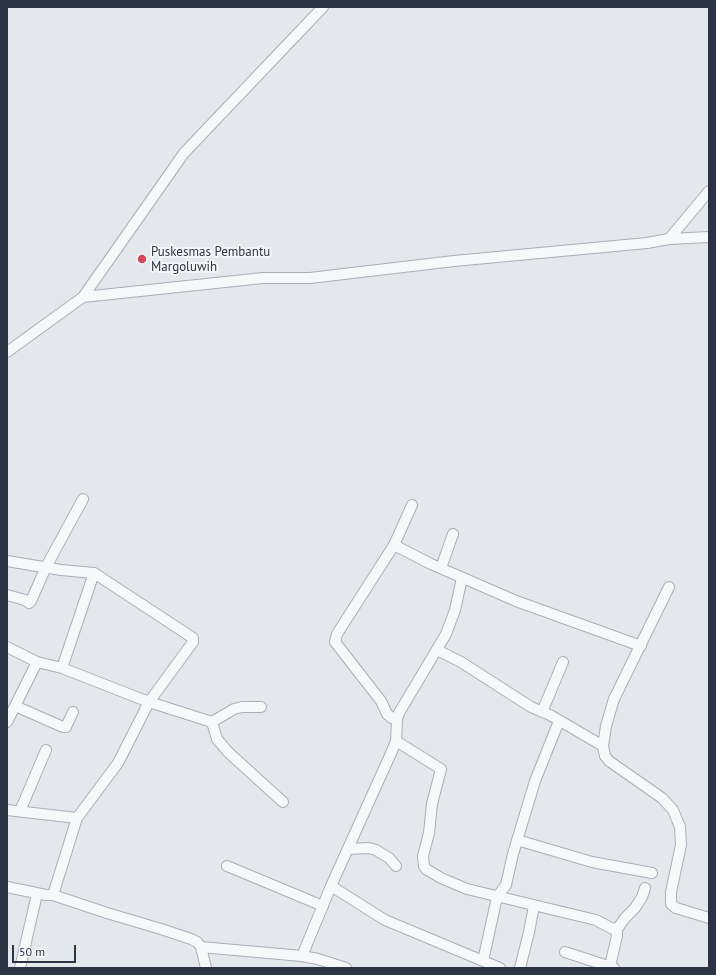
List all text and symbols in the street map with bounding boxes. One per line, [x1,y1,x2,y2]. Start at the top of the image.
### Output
place label: Puskesmas Pembantu Margoluwih [151,244,270,275]
marker: Puskesmas Pembantu Margoluwih [136,253,148,265]
scale bar [14,937,78,963]
text: 50 m [19,944,45,959]

